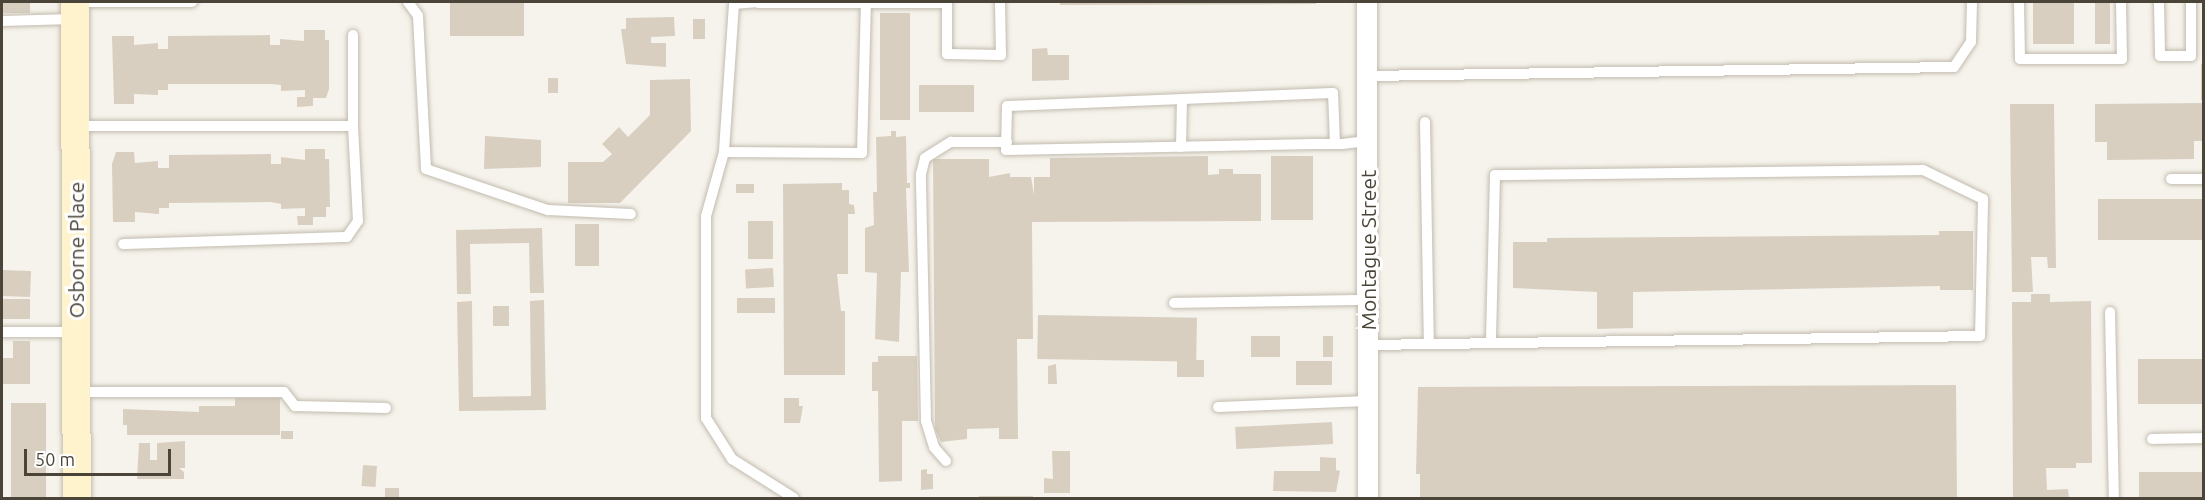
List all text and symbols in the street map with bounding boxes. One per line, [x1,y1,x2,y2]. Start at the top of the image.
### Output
street label: Montague Street [1355,170,1381,330]
street label: Osborne Place [63,182,89,318]
scale bar [27,437,174,475]
text: 50 m [35,449,75,469]

